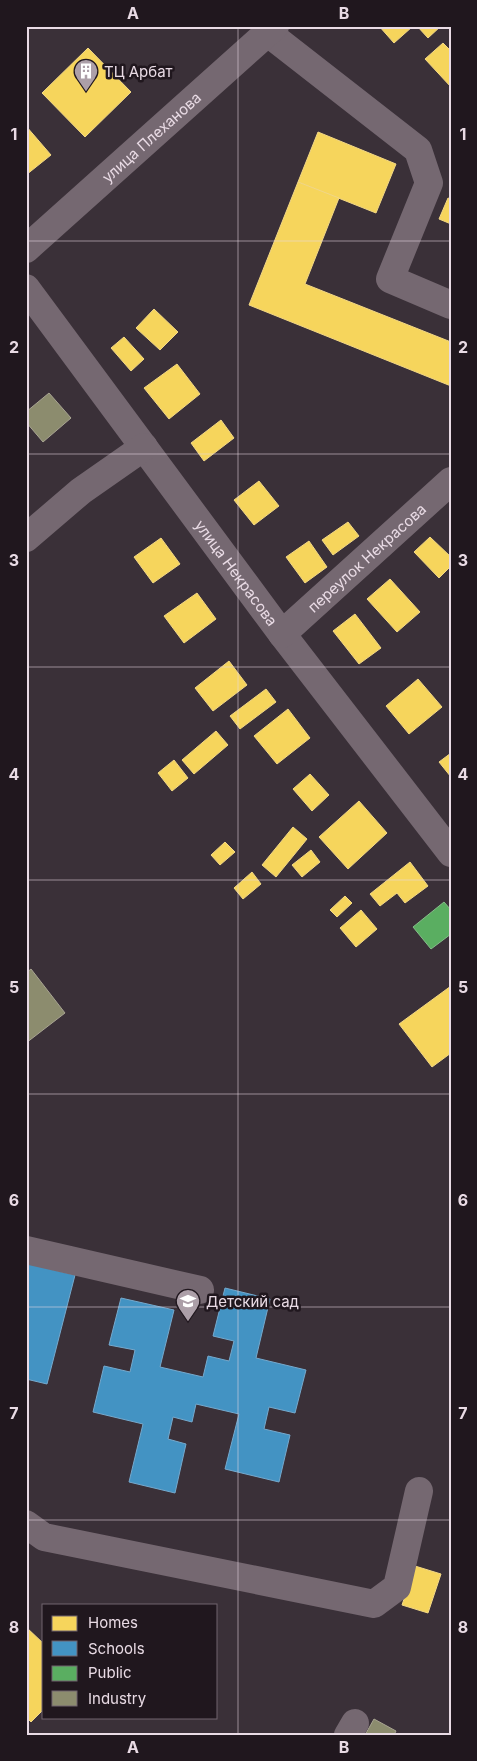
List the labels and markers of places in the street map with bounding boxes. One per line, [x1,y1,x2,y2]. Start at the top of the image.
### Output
building icon: ТЦ Арбат [73,58,99,92]
place label: ТЦ Арбат [104,62,173,81]
school or university icon: Детский сад [175,1288,201,1322]
place label: Детский сад [206,1292,299,1311]

